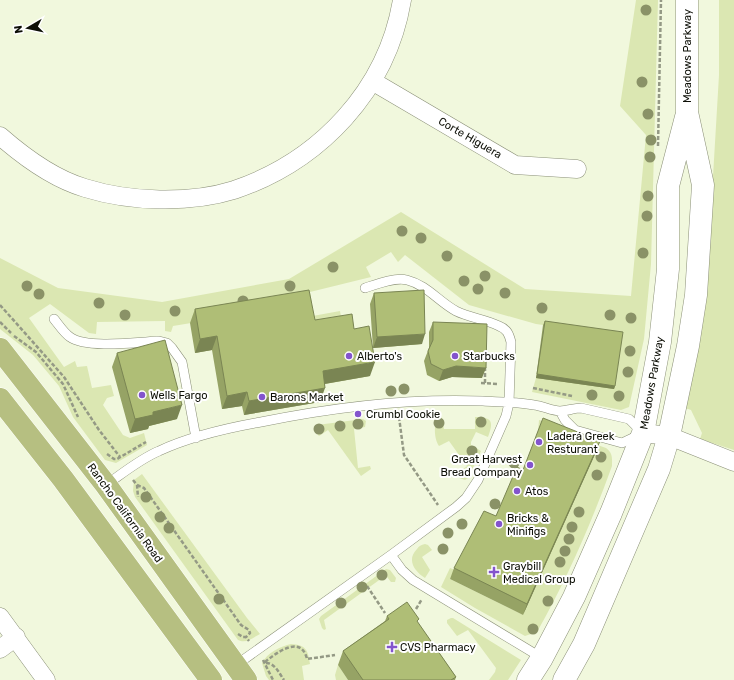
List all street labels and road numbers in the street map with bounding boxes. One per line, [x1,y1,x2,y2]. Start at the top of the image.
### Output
street label: Meadows Parkway [681,9,694,103]
street label: Corte Higuera [436,115,504,161]
street label: Meadows Parkway [637,335,667,431]
street label: Rancho California Road [85,461,165,565]

